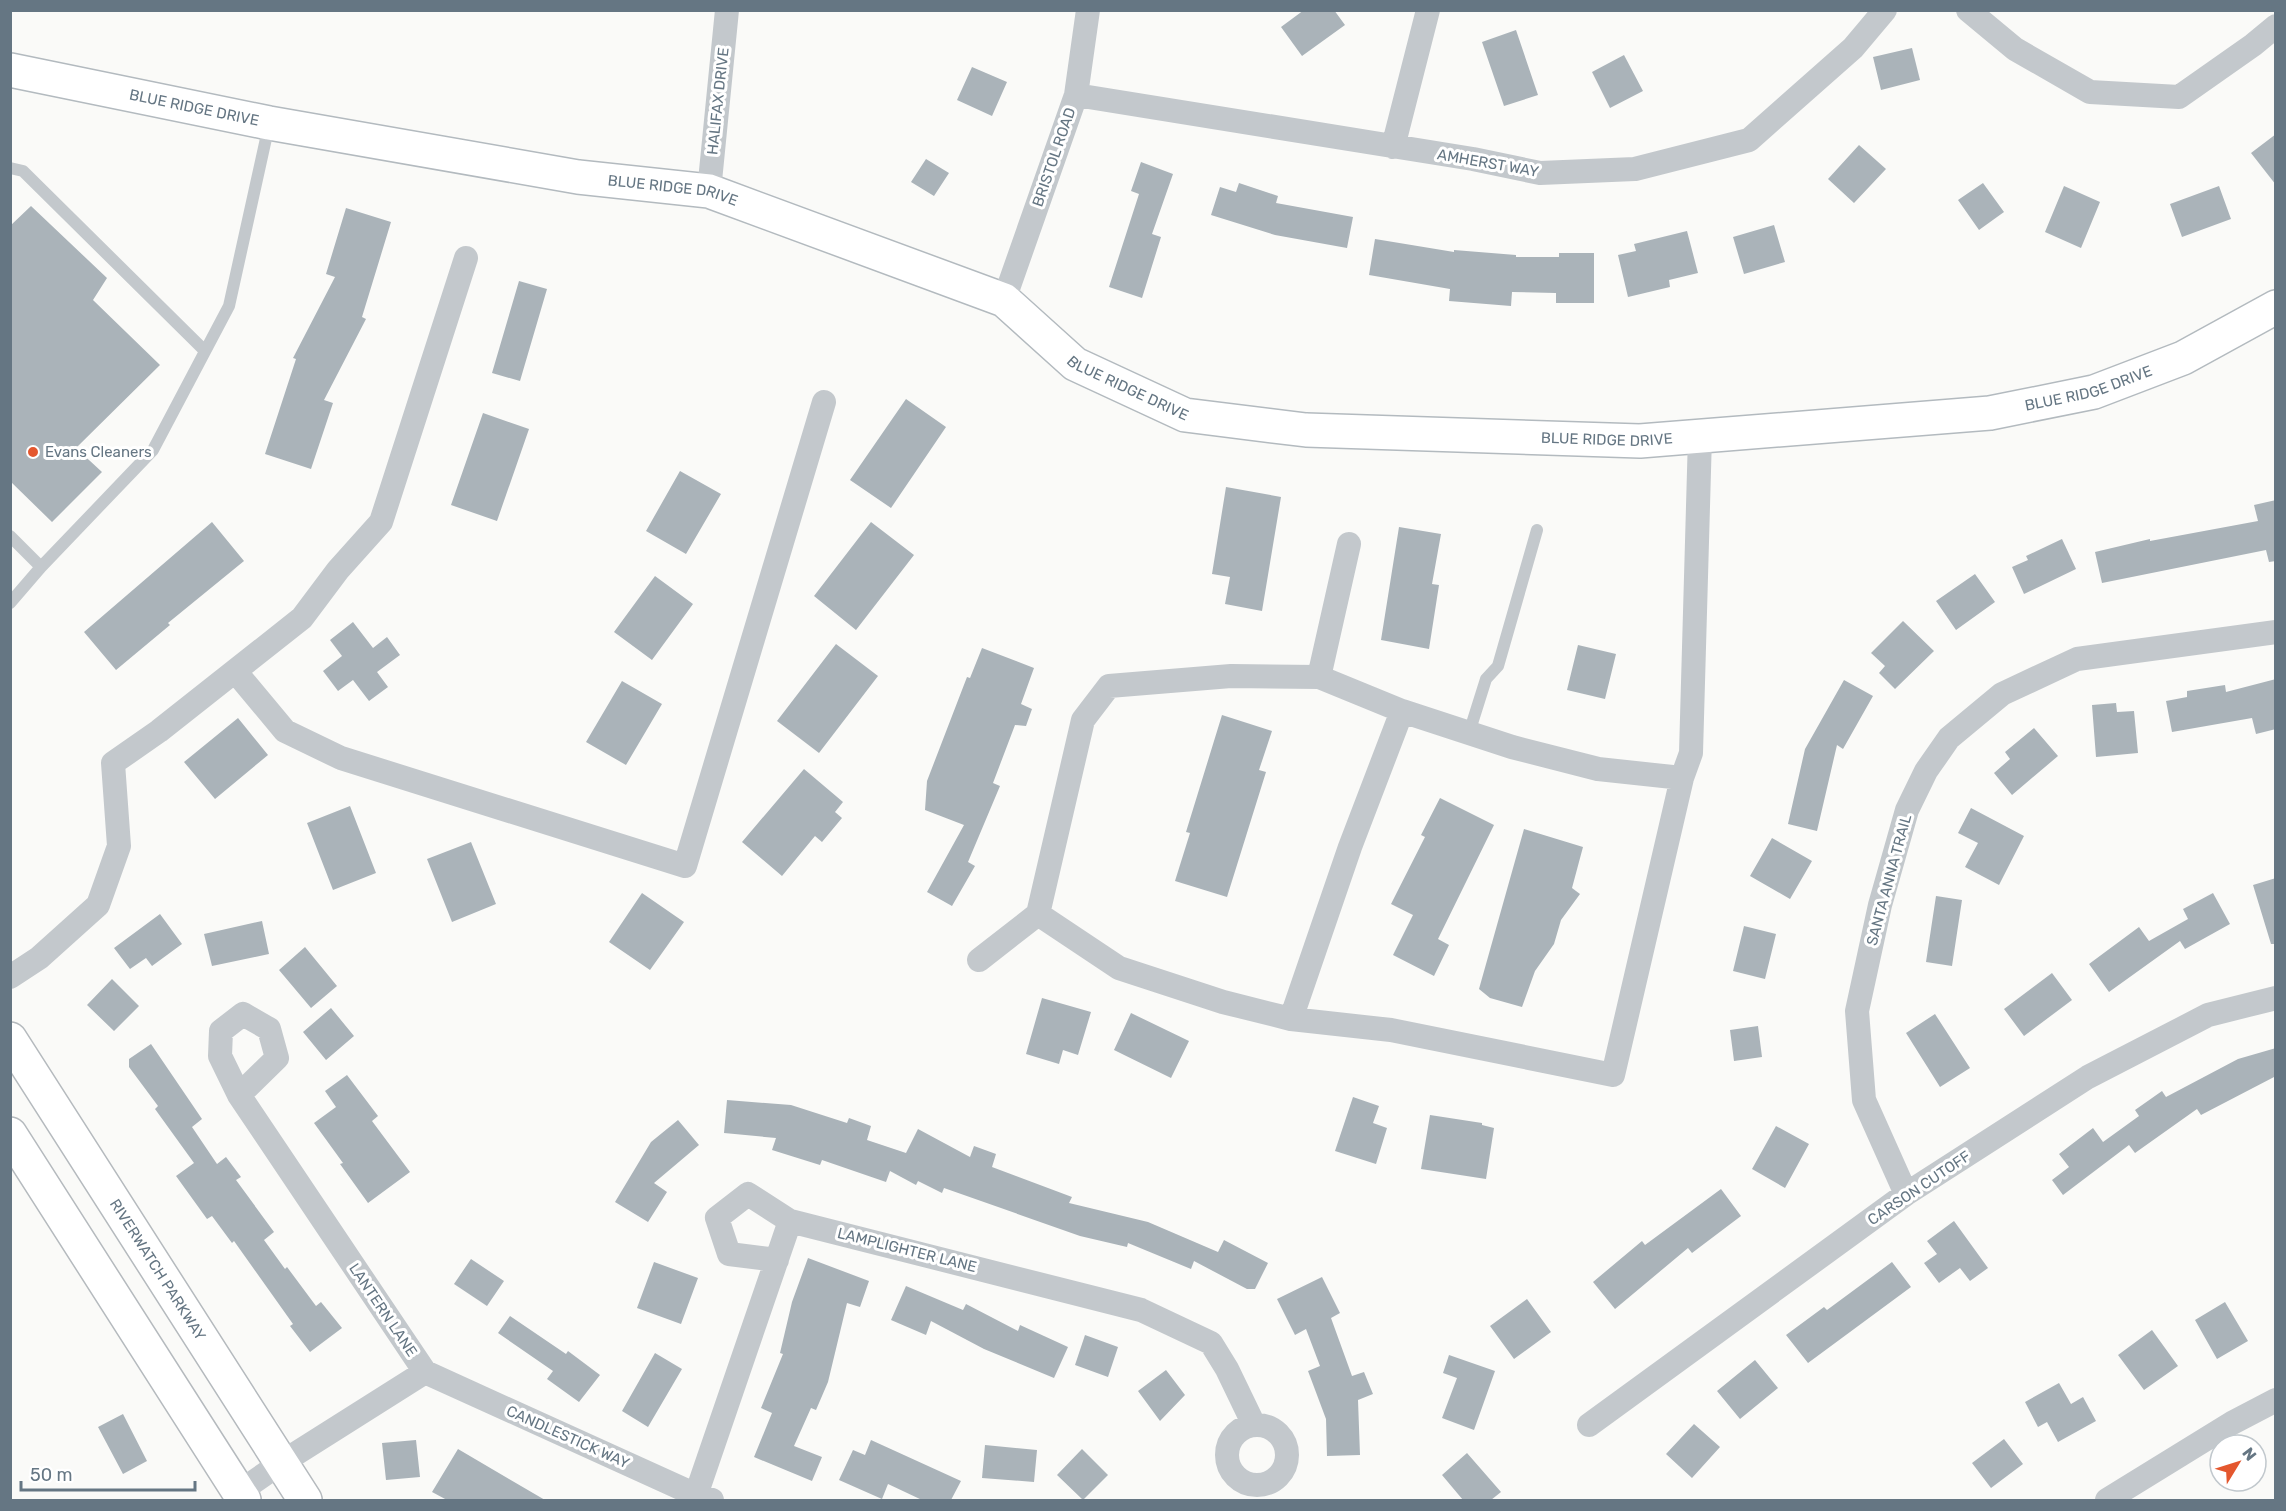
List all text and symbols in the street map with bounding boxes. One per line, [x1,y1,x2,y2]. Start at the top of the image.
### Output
street label: HALIFAX DRIVE [703,46,733,156]
street label: BLUE RIDGE DRIVE [128,86,261,130]
street label: BRISTOL ROAD [1029,105,1079,209]
street label: AMHERST WAY [1436,145,1540,181]
street label: BLUE RIDGE DRIVE [607,171,740,210]
street label: BLUE RIDGE DRIVE [1063,352,1191,424]
street label: BLUE RIDGE DRIVE [2023,362,2155,415]
street label: BLUE RIDGE DRIVE [1541,429,1673,450]
place label: Evans Cleaners [45,443,152,461]
marker: Evans Cleaners [26,445,40,459]
street label: SANTA ANNA TRAIL [1863,812,1915,948]
street label: CARSON CUTOFF [1864,1147,1974,1229]
street label: RIVERWATCH PARKWAY [106,1196,210,1344]
street label: LAMPLIGHTER LANE [836,1224,978,1276]
street label: LANTERN LANE [345,1260,421,1360]
street label: CANDLESTICK WAY [504,1402,633,1472]
north arrow [2208,1433,2268,1493]
text: N [2238,1444,2260,1464]
scale bar [21,1454,195,1492]
text: 50 m [30,1464,73,1486]

